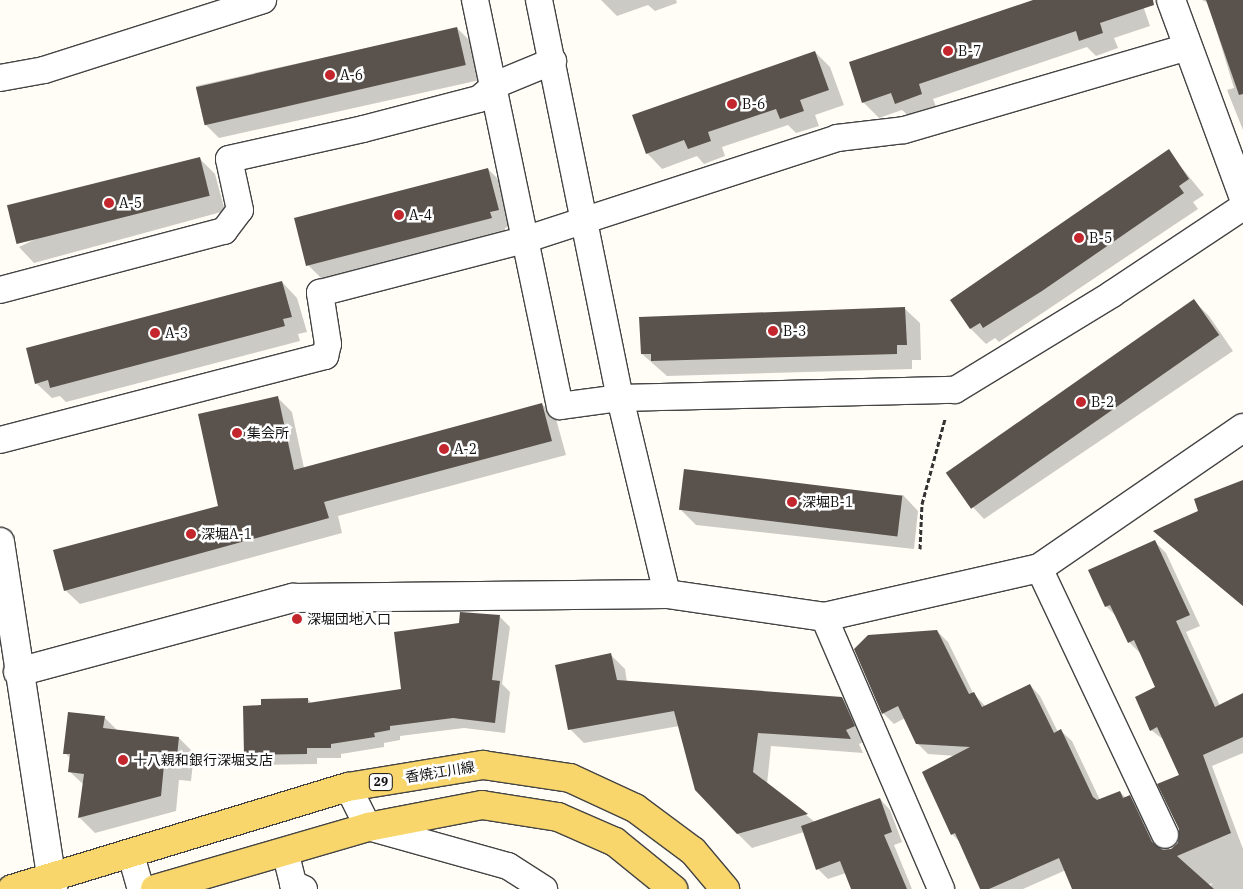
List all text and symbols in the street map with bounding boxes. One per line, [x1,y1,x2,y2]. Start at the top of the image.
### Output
place label: B-7 [958,43,981,59]
marker: B-7 [942,45,954,57]
place label: A-6 [340,67,363,83]
marker: A-6 [324,69,336,81]
place label: B-6 [742,96,765,112]
marker: B-6 [726,98,738,110]
place label: A-5 [119,195,142,211]
marker: A-5 [103,197,115,209]
place label: A-4 [409,207,432,223]
marker: A-4 [393,209,405,221]
place label: B-5 [1089,230,1112,246]
marker: B-5 [1073,232,1085,244]
place label: B-3 [783,323,806,339]
place label: A-3 [165,325,188,341]
marker: B-3 [767,325,779,337]
marker: A-3 [149,327,161,339]
place label: B-2 [1091,394,1114,410]
marker: B-2 [1075,396,1087,408]
place label: 集会所 [247,425,289,441]
marker: 集会所 [231,427,243,439]
place label: A-2 [454,441,477,457]
marker: A-2 [438,443,450,455]
place label: 深堀B-1 [802,494,853,510]
marker: 深堀B-1 [786,496,798,508]
place label: 深堀A-1 [201,526,252,542]
marker: 深堀A-1 [185,528,197,540]
place label: 深堀団地入口 [307,611,391,627]
marker: 深堀団地入口 [291,613,303,625]
place label: 十八親和銀行深堀支店 [133,752,273,768]
marker: 十八親和銀行深堀支店 [117,754,129,766]
street label: 香焼江川線 [404,758,476,786]
road number: 29 [368,772,394,792]

